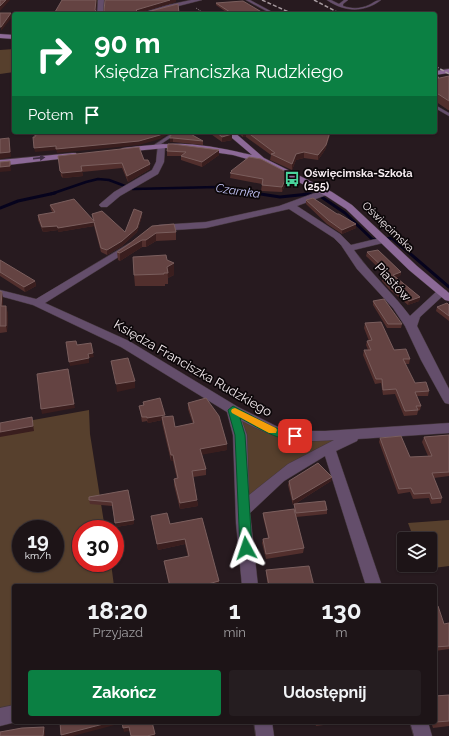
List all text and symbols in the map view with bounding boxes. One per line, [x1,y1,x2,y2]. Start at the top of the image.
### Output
text: 90 m [94,27,160,60]
icon: right [28,28,80,80]
text: Księdza Franciszka Rudzkiego [94,61,343,82]
icon: arrive [81,104,103,126]
text: Potem [28,106,73,124]
one-way arrow [33,155,45,162]
place label: Oświęcimska-Szkoła (255) [304,167,413,193]
bus stop icon: Oświęcimska-Szkoła (255) [283,170,301,188]
water label: Czarnka [215,181,261,201]
street label: Oświęcimska [359,199,417,255]
street label: Piastów [372,260,414,305]
street label: Księdza Franciszka Rudzkiego [111,317,275,420]
pin [278,419,312,453]
icon: arrive [284,425,306,447]
speed limit sign: 30 [72,520,124,572]
position arrow [225,527,267,569]
text: 19 [27,529,49,553]
map controls [397,532,437,572]
button: layers [397,532,437,572]
text: km/h [25,550,51,561]
text: 18:20 [88,596,148,625]
text: 1 [229,596,241,625]
text: 130 [321,596,361,625]
text: Przyjazd [93,625,143,640]
text: min [224,625,246,640]
text: m [336,625,347,640]
button: Zakończ [28,670,221,716]
button: Udostępnij [229,670,421,716]

